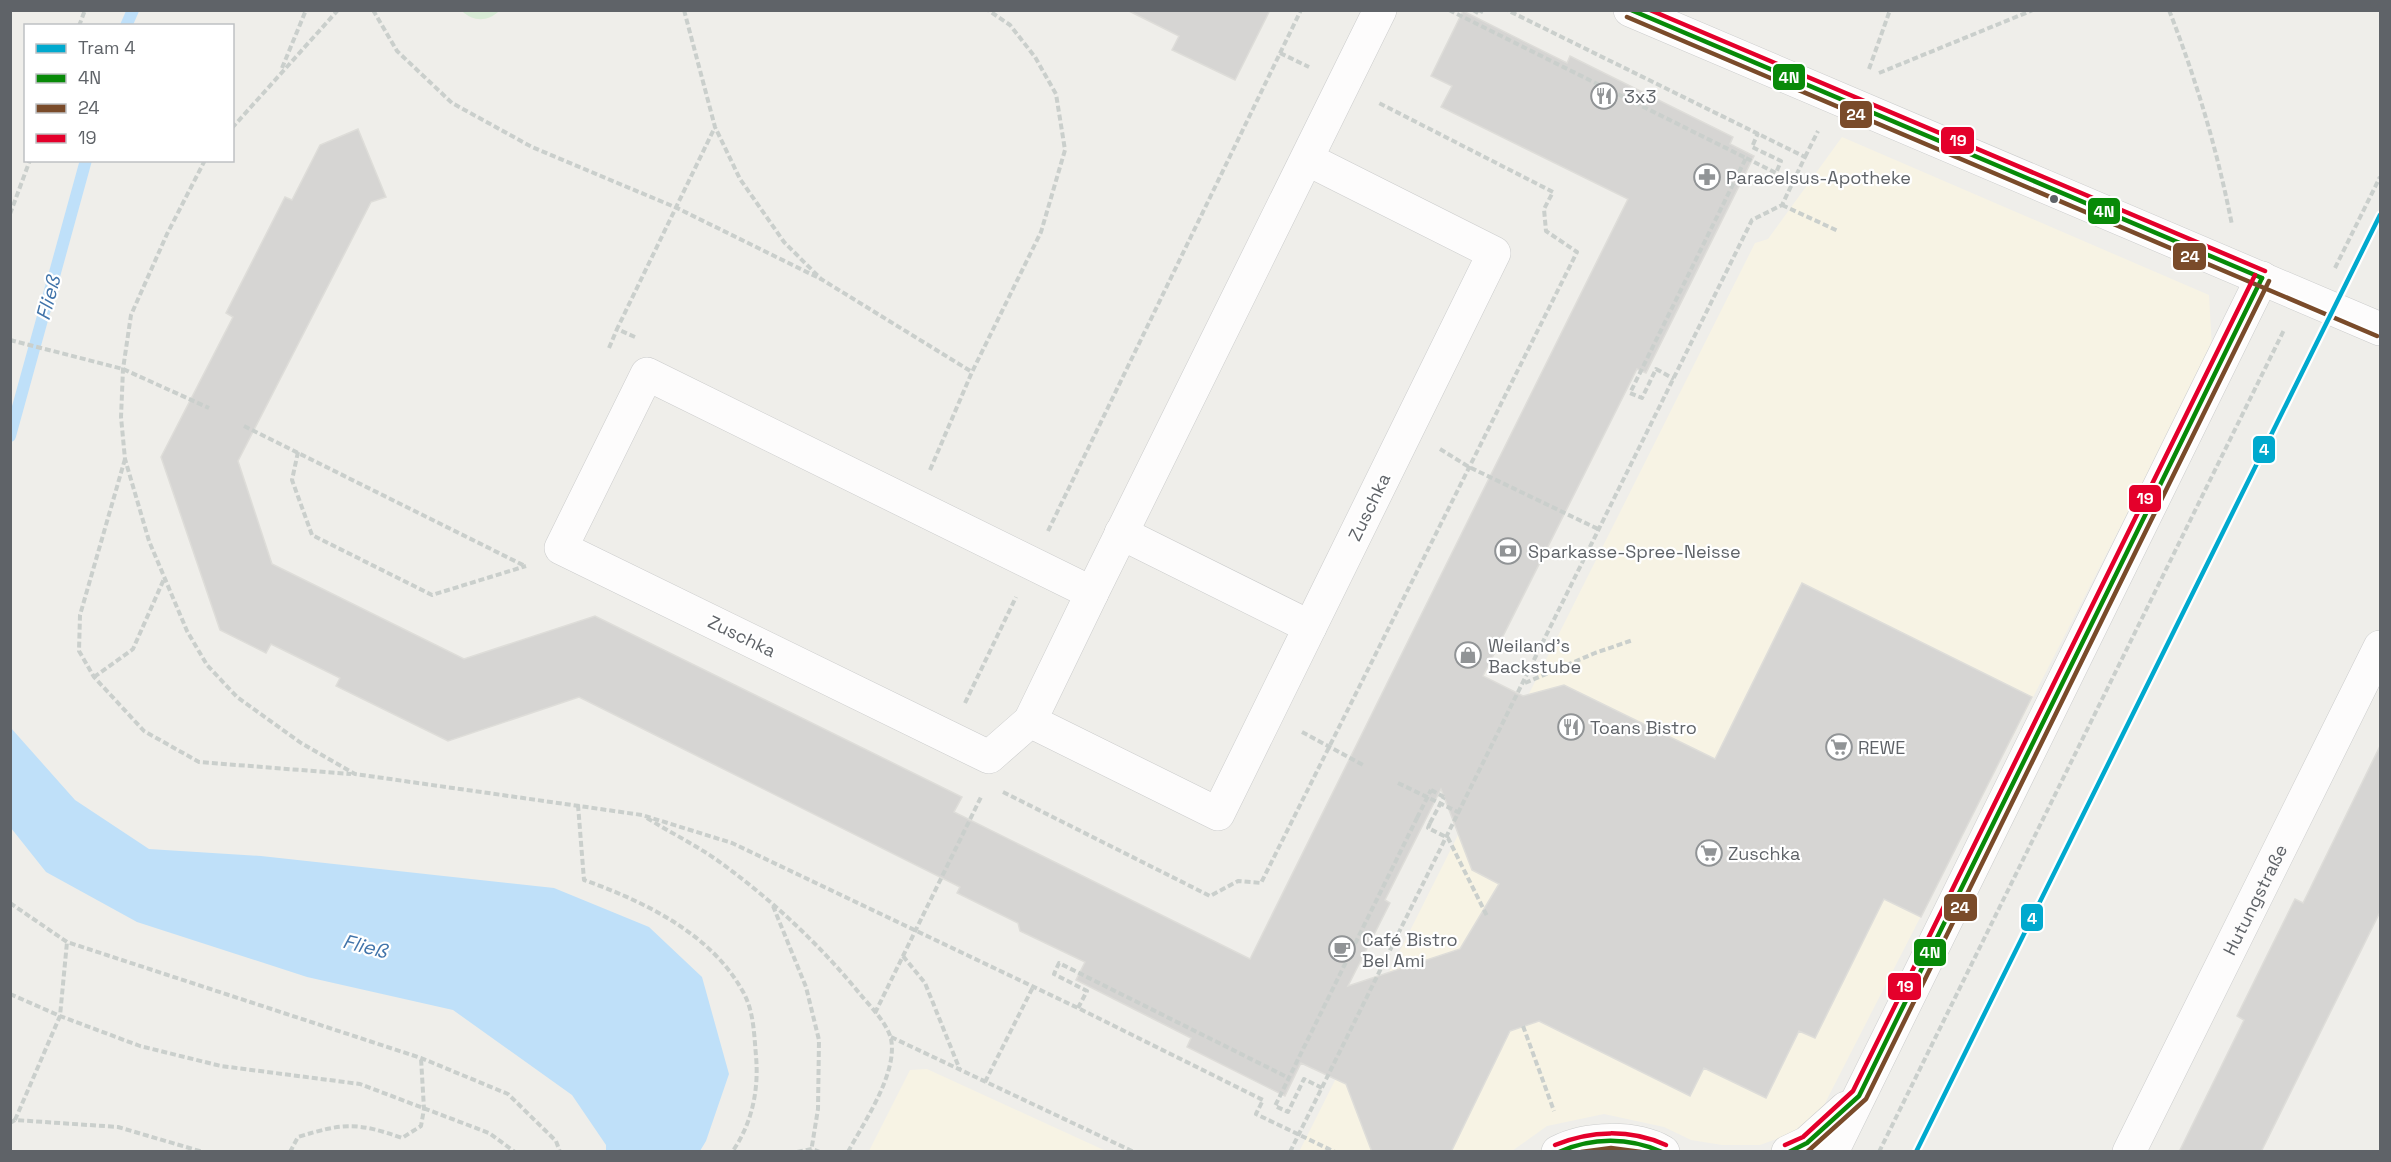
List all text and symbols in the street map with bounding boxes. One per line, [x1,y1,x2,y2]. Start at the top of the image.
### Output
legend [24,24,234,162]
text: Tram 4 [78,36,135,59]
line badge: 4N [1772,63,1806,91]
text: 4N [78,66,101,89]
text: 4N [1779,67,1799,88]
restaurant icon: 3x3 [1589,81,1619,111]
place label: 3x3 [1624,85,1656,108]
text: 24 [78,96,100,119]
line badge: 24 [1839,100,1873,129]
text: 24 [1846,104,1866,125]
text: 19 [78,126,97,149]
line badge: 19 [1940,126,1975,155]
text: 19 [1949,130,1967,151]
pharmacy icon: Paracelsus-Apotheke [1692,162,1722,192]
place label: Paracelsus-Apotheke [1726,166,1911,189]
unlabelled marker [2048,193,2060,205]
line badge: 4N [2087,197,2121,225]
text: 4N [2094,201,2114,222]
line badge: 24 [2172,242,2207,271]
text: 24 [2180,246,2200,267]
water label: Fließ [30,272,67,323]
line badge: 4 [2252,435,2276,464]
text: 4 [2259,439,2269,460]
street label: Zuschka [1343,469,1395,545]
line badge: 19 [2128,484,2162,513]
text: 19 [2136,488,2154,509]
bank icon: Sparkasse-Spree-Neisse [1493,536,1523,566]
place label: Sparkasse-Spree-Neisse [1528,540,1741,563]
street label: Zuschka [704,610,780,662]
place label: Weiland's Backstube [1488,634,1581,678]
shop icon: Weiland's Backstube [1453,640,1483,670]
restaurant icon: Toans Bistro [1556,712,1586,742]
place label: Toans Bistro [1590,716,1697,739]
supermarket icon: REWE [1824,732,1854,762]
place label: REWE [1858,736,1905,759]
supermarket icon: Zuschka [1694,838,1724,868]
street label: Hutungstraße [2217,840,2292,959]
place label: Zuschka [1728,842,1800,865]
line badge: 24 [1943,893,1978,922]
text: 24 [1950,897,1970,918]
line badge: 4 [2020,903,2044,932]
text: 4 [2027,908,2037,929]
water label: Fließ [340,928,391,964]
place label: Café Bistro Bel Ami [1362,928,1458,972]
cafe icon: Café Bistro Bel Ami [1327,934,1357,964]
line badge: 4N [1913,938,1947,967]
text: 4N [1920,942,1940,963]
line badge: 19 [1887,972,1922,1001]
text: 19 [1896,976,1914,997]

